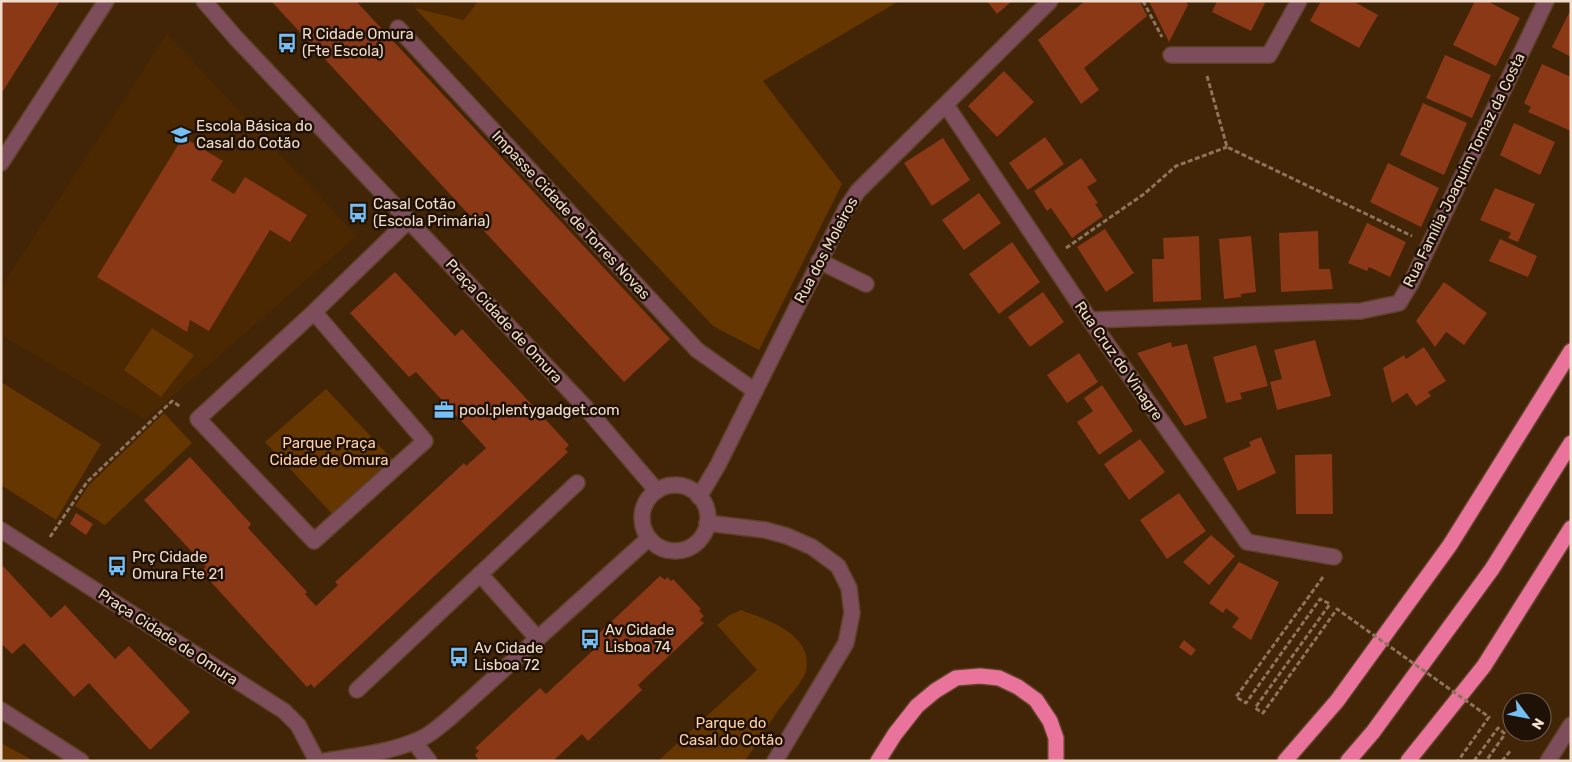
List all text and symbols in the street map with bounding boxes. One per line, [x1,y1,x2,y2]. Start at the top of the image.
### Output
place label: R Cidade Omura (Fte Escola) [302,25,414,60]
bus stop icon: R Cidade Omura (Fte Escola) [276,32,298,54]
street label: Rua Família Joaquim Tomaz da Costa [1399,50,1529,290]
place label: Escola Básica do Casal do Cotão [196,117,313,152]
school or university icon: Escola Básica do Casal do Cotão [170,124,192,146]
street label: Impasse Cidade de Torres Novas [488,127,654,303]
street label: Rua dos Moleiros [790,194,862,306]
place label: Casal Cotão (Escola Primária) [373,195,490,230]
bus stop icon: Casal Cotão (Escola Primária) [347,202,369,224]
street label: Praça Cidade de Omura [442,255,566,387]
street label: Rua Cruz do Vinagre [1071,298,1167,424]
office icon: pool.plentygadget.com [433,399,455,421]
place label: pool.plentygadget.com [459,401,620,419]
park label: Parque Praça Cidade de Omura [269,434,389,469]
place label: Prç Cidade Omura Fte 21 [132,548,224,583]
bus stop icon: Prç Cidade Omura Fte 21 [106,555,128,577]
street label: Praça Cidade de Omura [95,585,241,689]
place label: Av Cidade Lisboa 74 [605,621,674,656]
bus stop icon: Av Cidade Lisboa 74 [579,628,601,650]
place label: Av Cidade Lisboa 72 [474,639,543,674]
bus stop icon: Av Cidade Lisboa 72 [448,646,470,668]
north arrow [1502,692,1552,742]
park label: Parque do Casal do Cotão [679,714,783,749]
text: N [1528,715,1547,732]

